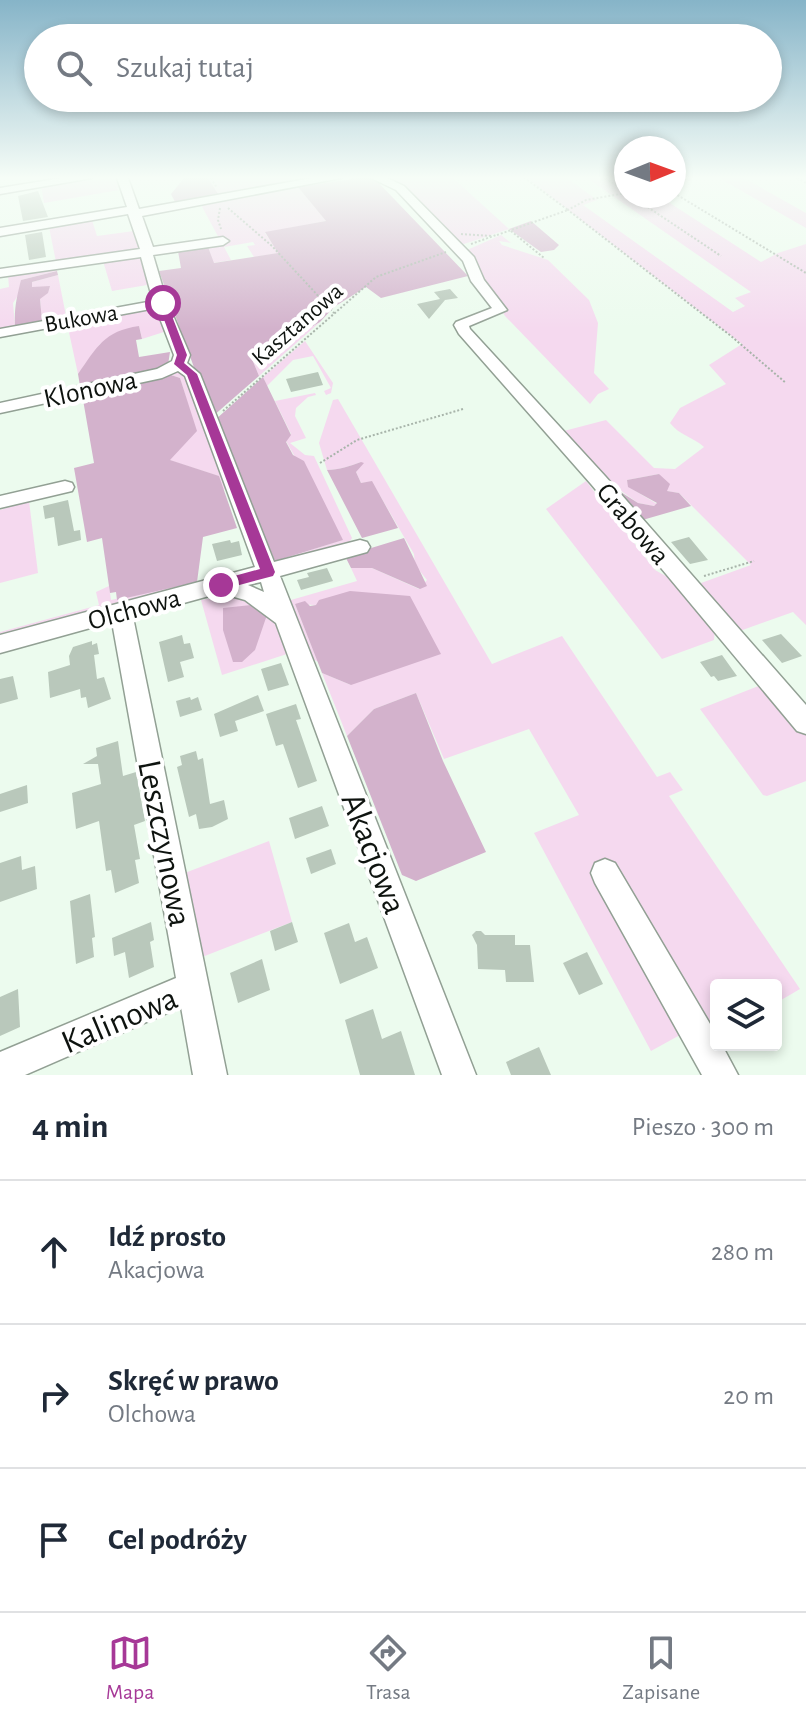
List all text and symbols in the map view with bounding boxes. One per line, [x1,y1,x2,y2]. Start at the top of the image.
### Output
search box [24,24,782,112]
icon: search [52,46,96,90]
text: Szukaj tutaj [116,53,254,83]
north arrow [614,136,686,208]
street label: Kasztanowa [248,279,348,371]
route start [145,285,181,321]
street label: Bukowa [43,301,120,337]
street label: Klonowa [41,366,140,414]
street label: Grabowa [591,478,674,570]
route end [203,567,239,603]
street label: Olchowa [85,584,184,636]
street label: Leszczynowa [131,757,197,930]
street label: Akacjowa [335,789,412,919]
map controls [710,979,782,1051]
button: layers [710,979,782,1051]
street label: Kalinowa [57,981,183,1060]
text: 4 min [32,1110,109,1144]
text: Pieszo · 300 m [632,1114,774,1140]
text: Idź prosto [108,1222,226,1252]
icon: ahead [32,1230,76,1274]
text: 280 m [711,1239,774,1265]
text: Akacjowa [108,1257,205,1283]
text: Skręć w prawo [108,1366,279,1396]
icon: right [32,1374,76,1418]
text: 20 m [723,1383,774,1409]
text: Olchowa [108,1401,196,1427]
icon: arrive [32,1518,76,1562]
text: Cel podróży [108,1525,247,1555]
tab: Mapa [106,1631,154,1705]
tab: Trasa [366,1631,411,1705]
tab: Zapisane [622,1631,700,1705]

